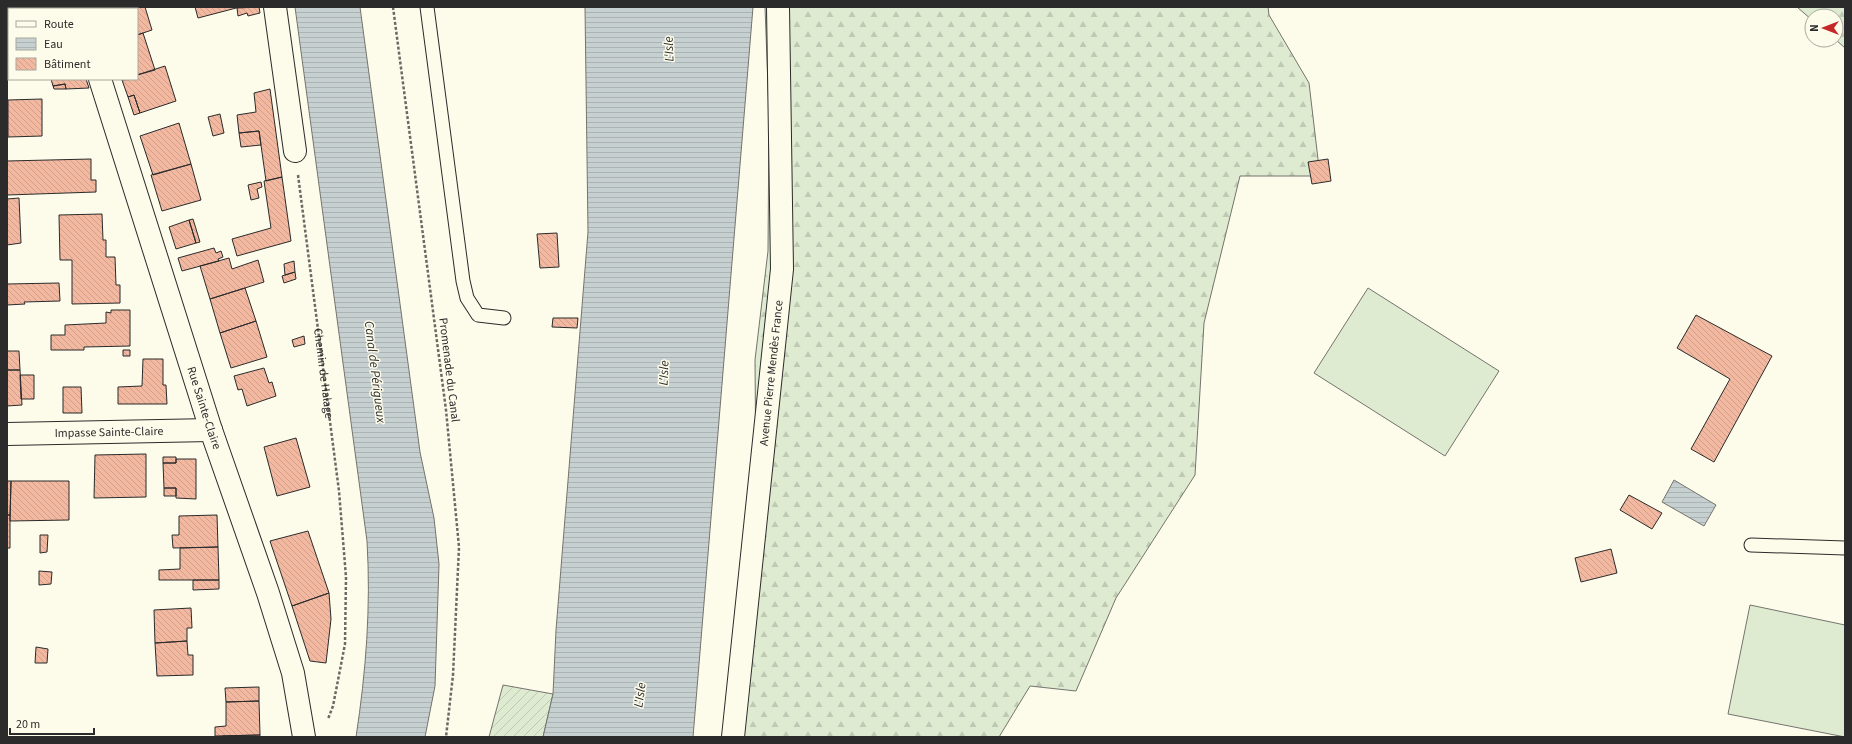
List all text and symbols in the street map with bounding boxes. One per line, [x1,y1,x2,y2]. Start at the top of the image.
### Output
legend [8,8,138,80]
north arrow [1804,8,1844,48]
text: Route [44,16,74,33]
text: N [1807,24,1822,32]
text: Eau [44,36,63,53]
water label: L'Isle [660,36,678,62]
text: Bâtiment [44,56,90,73]
street label: Avenue Pierre Mendès France [755,299,787,447]
street label: Promenade du Canal [434,317,464,423]
water label: Canal de Périgueux [360,320,390,425]
street label: Chemin de Halage [309,327,338,420]
water label: L'Isle [655,360,673,386]
street label: Rue Sainte-Claire [183,364,226,452]
street label: Impasse Sainte-Claire [54,422,164,442]
water label: L'Isle [629,681,651,709]
scale bar [10,710,94,736]
text: 20 m [16,716,40,733]

